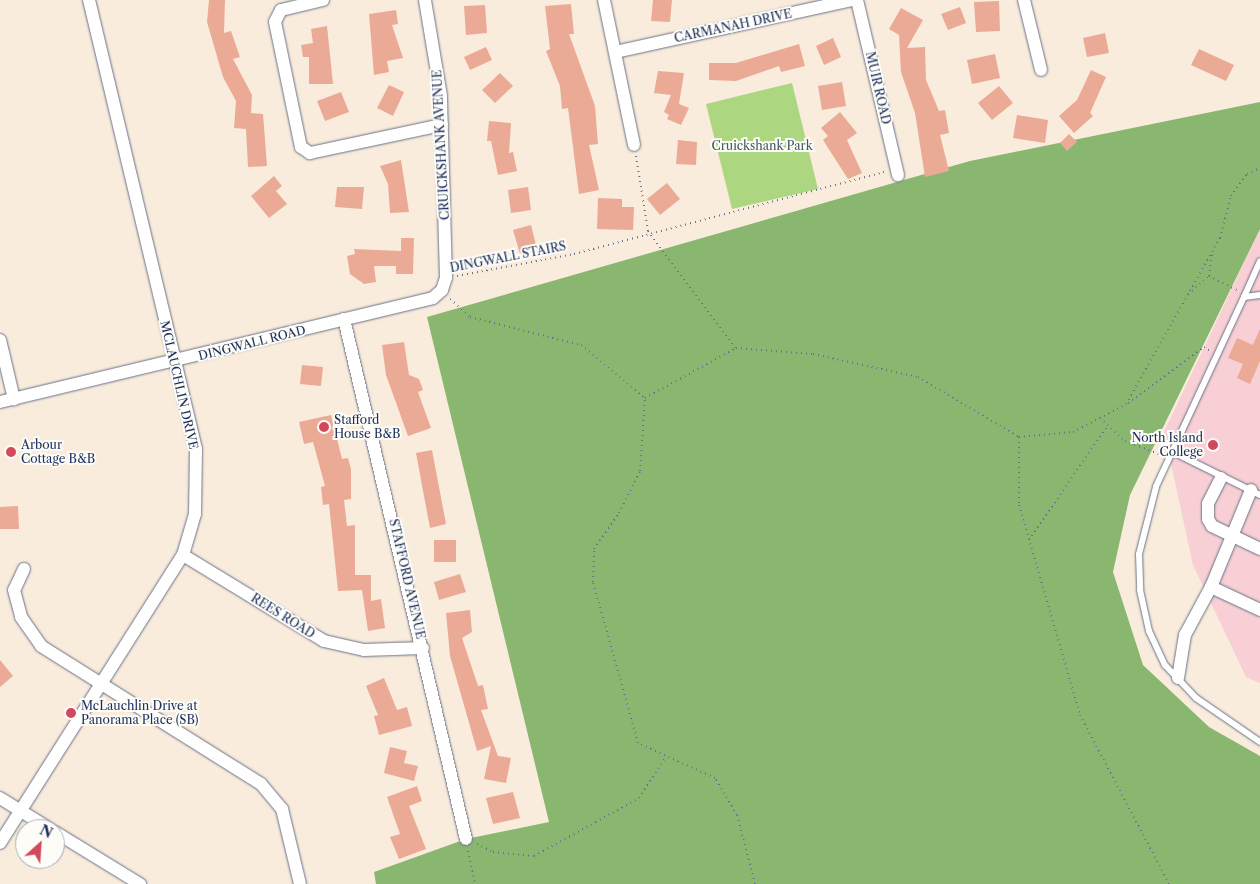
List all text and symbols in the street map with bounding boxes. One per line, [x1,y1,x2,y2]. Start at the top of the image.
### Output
street label: CARMANAH DRIVE [673,6,793,46]
street label: MUIR ROAD [863,50,893,126]
street label: CRUICKSHANK AVENUE [430,69,452,221]
park label: Cruickshank Park [711,139,813,153]
street label: DINGWALL STAIRS [449,239,567,275]
street label: MCLAUCHLIN DRIVE [157,319,201,451]
street label: DINGWALL ROAD [197,323,307,363]
place label: Stafford House B&B [334,413,400,441]
marker: Stafford House B&B [318,421,330,433]
place label: North Island College [1132,431,1203,459]
place label: Arbour Cottage B&B [21,438,95,466]
marker: North Island College [1207,439,1219,451]
marker: Arbour Cottage B&B [5,446,17,458]
street label: STAFFORD AVENUE [386,517,428,641]
street label: REES ROAD [248,591,318,641]
place label: McLauchlin Drive at Panorama Place (SB) [81,699,199,727]
marker: McLauchlin Drive at Panorama Place (SB) [65,707,77,719]
north arrow [15,819,65,869]
text: N [37,821,56,842]

